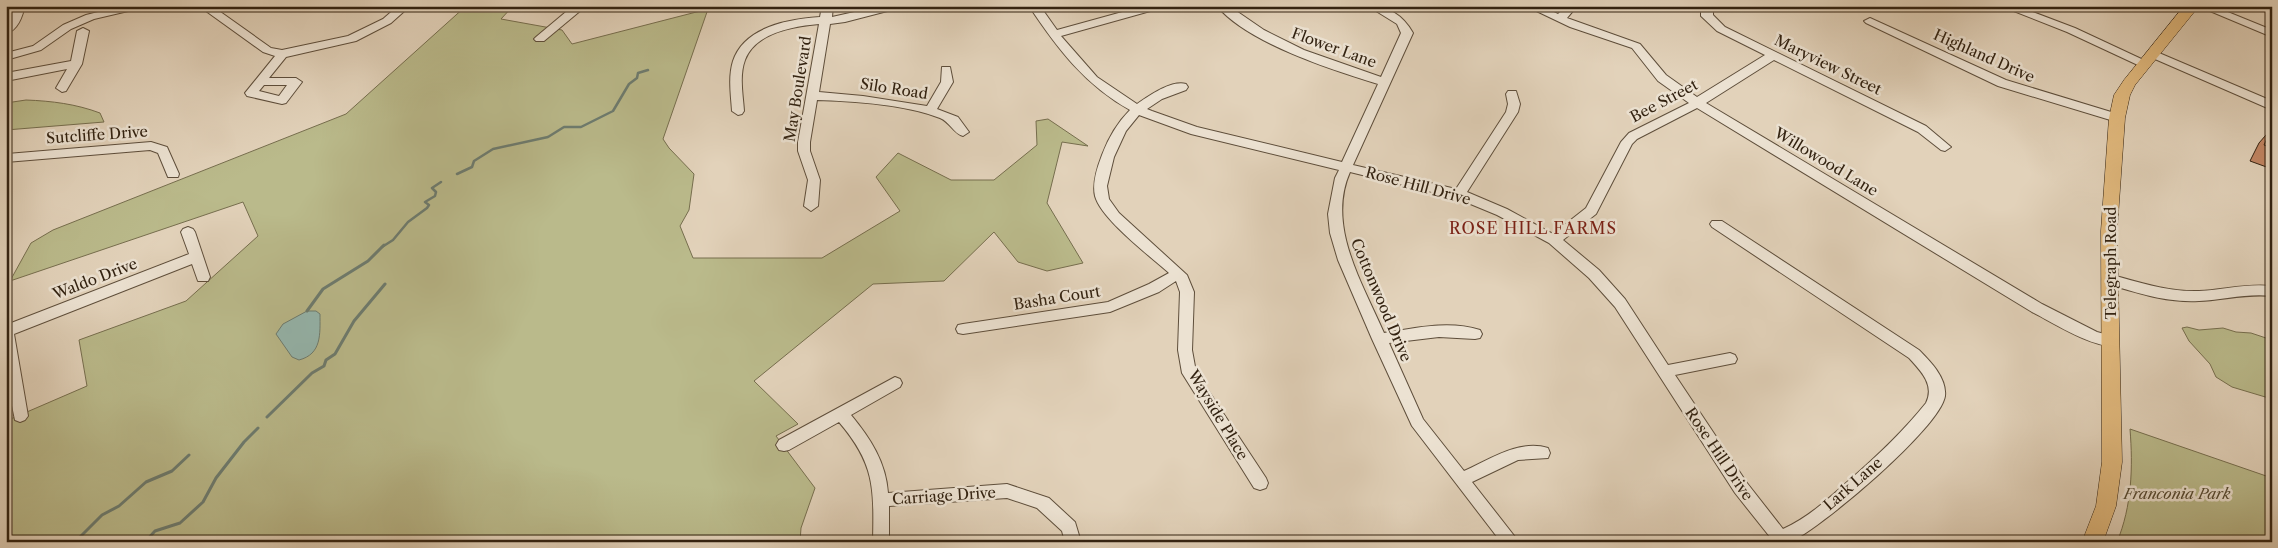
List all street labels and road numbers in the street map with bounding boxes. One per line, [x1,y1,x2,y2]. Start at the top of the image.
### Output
street label: Flower Lane [1289,23,1379,72]
street label: Highland Drive [1931,25,2038,86]
street label: Maryview Street [1772,30,1886,99]
street label: May Boulevard [780,35,815,143]
street label: Silo Road [859,74,929,103]
street label: Bee Street [1627,75,1701,126]
street label: Sutcliffe Drive [45,121,148,148]
street label: Willowood Lane [1770,123,1882,200]
street label: Rose Hill Drive [1363,162,1473,209]
street label: Telegraph Road [2101,207,2120,319]
street label: Cottonwood Drive [1347,235,1416,364]
street label: Waldo Drive [49,254,140,304]
street label: Basha Court [1012,281,1102,314]
street label: Wayside Place [1184,365,1253,463]
street label: Rose Hill Drive [1681,404,1758,504]
street label: Lark Lane [1819,453,1886,514]
street label: Carriage Drive [892,482,996,509]

